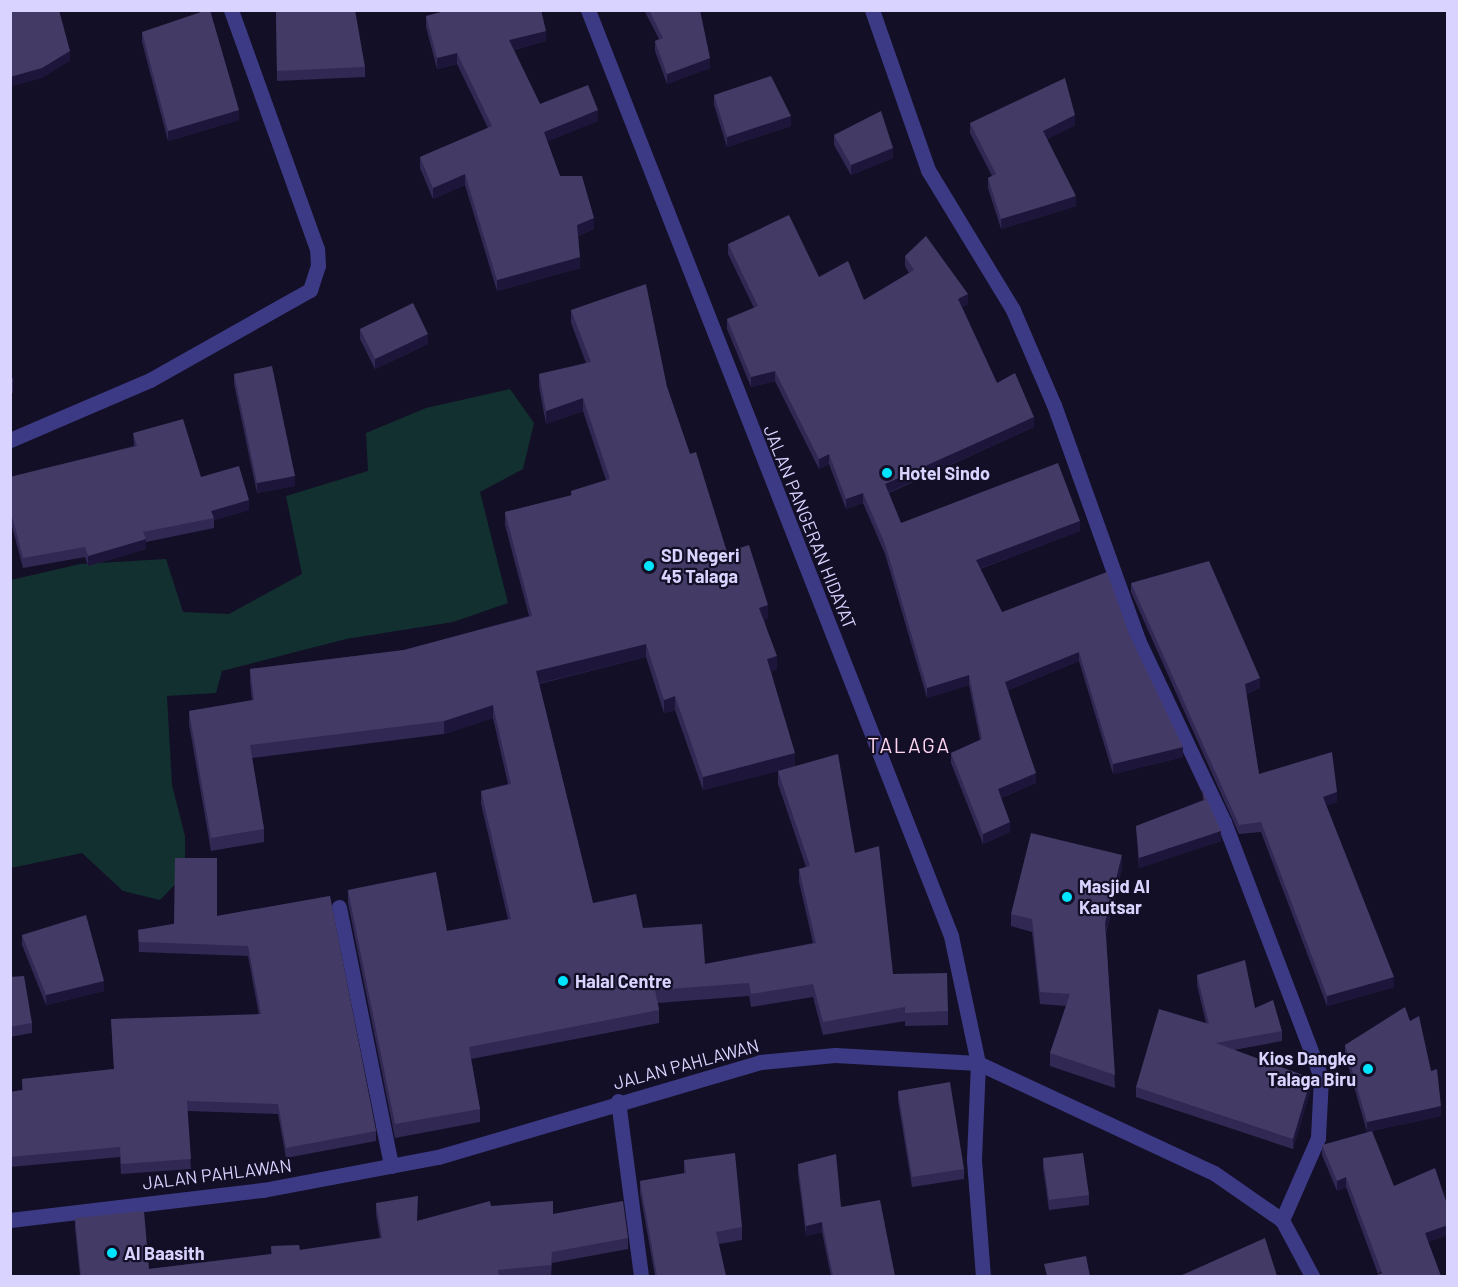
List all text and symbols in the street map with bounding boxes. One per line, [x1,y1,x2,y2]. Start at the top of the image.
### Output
street label: JALAN PANGERAN HIDAYAT [759,422,861,632]
place label: Hotel Sindo [899,462,990,484]
marker: Hotel Sindo [880,466,894,480]
place label: SD Negeri 45 Talaga [661,545,740,588]
marker: SD Negeri 45 Talaga [642,559,656,573]
district label: TALAGA [867,732,951,758]
place label: Masjid Al Kautsar [1079,876,1150,918]
marker: Masjid Al Kautsar [1060,890,1074,904]
place label: Halal Centre [575,970,672,992]
marker: Halal Centre [556,974,570,988]
street label: JALAN PAHLAWAN [611,1034,761,1094]
place label: Kios Dangke Talaga Biru [1258,1048,1356,1090]
marker: Kios Dangke Talaga Biru [1361,1062,1375,1076]
street label: JALAN PAHLAWAN [141,1154,293,1194]
place label: Al Baasith [124,1242,204,1264]
marker: Al Baasith [105,1246,119,1260]

